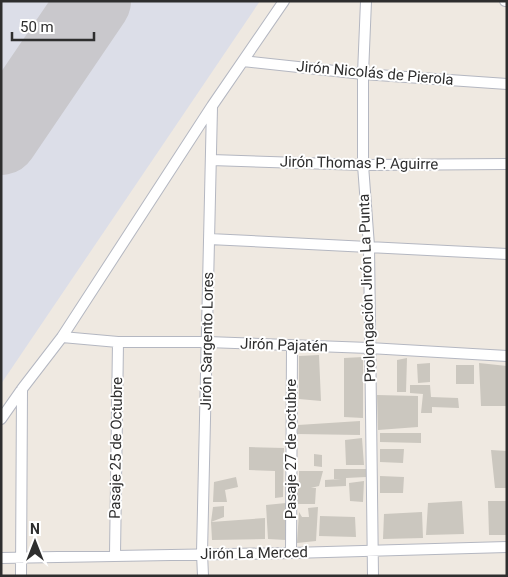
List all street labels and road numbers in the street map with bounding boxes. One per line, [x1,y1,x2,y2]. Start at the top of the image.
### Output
street label: Jirón Nicolás de Pierola [296,57,454,89]
street label: Jirón Thomas P. Aguirre [280,153,438,173]
street label: Prolongación Jirón La Punta [355,193,379,383]
street label: Jirón Sargento Lores [197,272,217,410]
street label: Jirón Pajatén [240,334,328,356]
street label: Pasaje 25 de Octubre [106,377,126,519]
street label: Pasaje 27 de octubre [282,379,300,519]
street label: Jirón La Merced [200,543,308,563]

